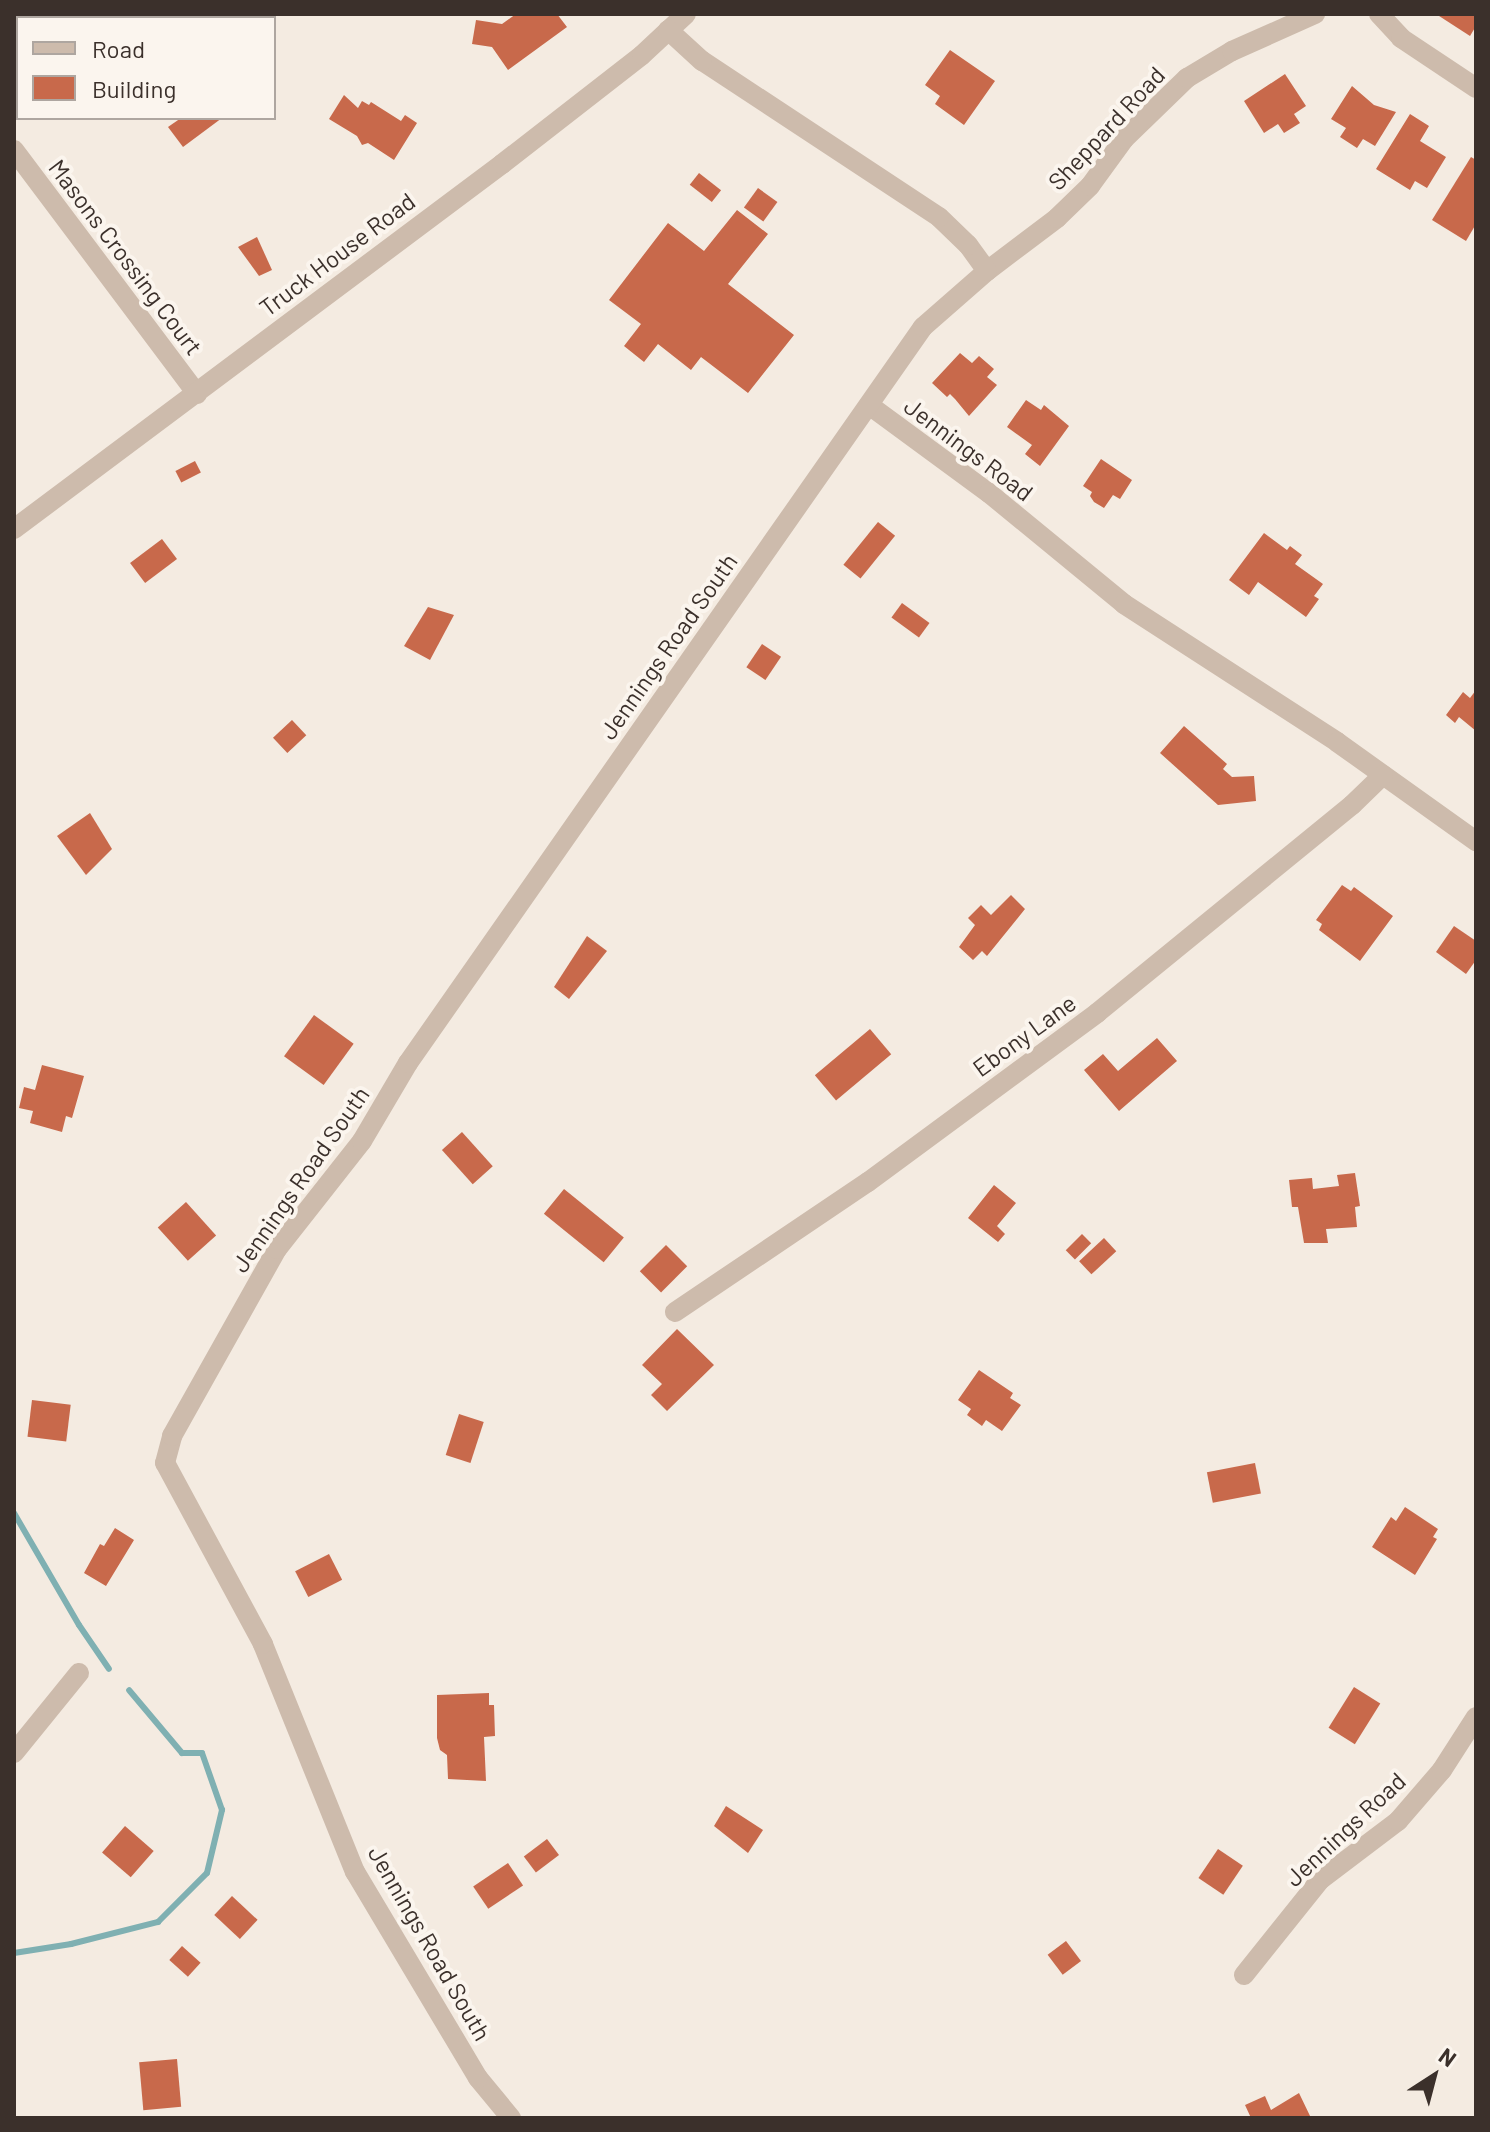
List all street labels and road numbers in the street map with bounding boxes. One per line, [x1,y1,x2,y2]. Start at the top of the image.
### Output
street label: Sheppard Road [1042,60,1170,196]
street label: Masons Crossing Court [43,154,209,360]
street label: Truck House Road [254,186,420,322]
street label: Jennings Road [899,391,1039,507]
street label: Jennings Road South [593,548,743,744]
street label: Ebony Lane [967,988,1081,1082]
street label: Jennings Road South [225,1081,375,1277]
street label: Jennings Road [1279,1766,1411,1892]
street label: Jennings Road South [363,1841,497,2045]

